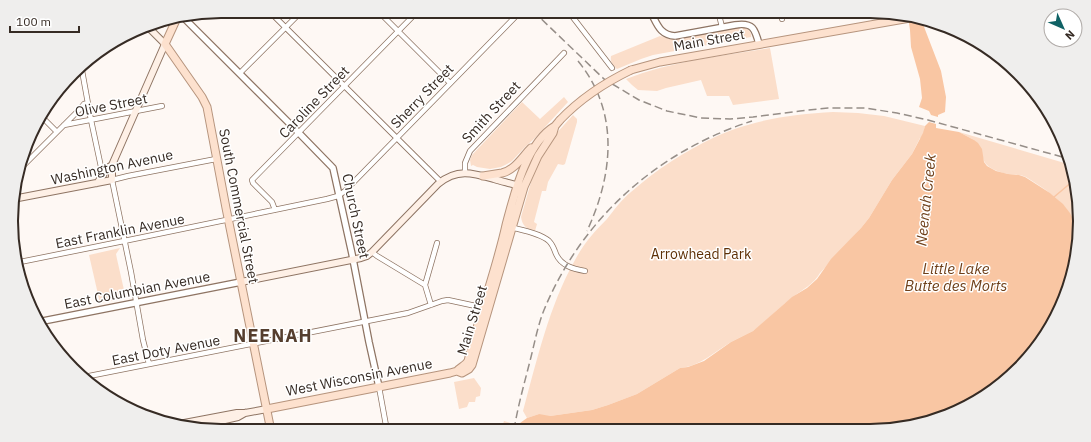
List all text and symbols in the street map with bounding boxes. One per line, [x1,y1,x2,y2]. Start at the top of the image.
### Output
scale bar [10,8,79,34]
north arrow [1043,8,1083,48]
text: 100 m [16,14,51,29]
street label: Main Street [672,25,746,55]
text: N [1062,27,1078,43]
street label: Sherry Street [387,60,457,132]
street label: Caroline Street [275,62,353,142]
street label: Smith Street [458,77,524,147]
street label: Olive Street [73,89,149,121]
street label: South Commercial Street [215,127,263,285]
street label: Washington Avenue [49,145,175,189]
water label: Neenah Creek [911,153,940,247]
street label: Church Street [338,172,374,260]
street label: East Franklin Avenue [54,210,186,252]
park label: Arrowhead Park [651,245,752,263]
water label: Little Lake Butte des Morts [905,259,1007,295]
street label: East Columbian Avenue [63,267,212,313]
street label: Main Street [453,283,491,357]
district label: NEENAH [233,324,313,347]
street label: East Doty Avenue [110,331,222,369]
street label: West Wisconsin Avenue [284,354,434,400]

